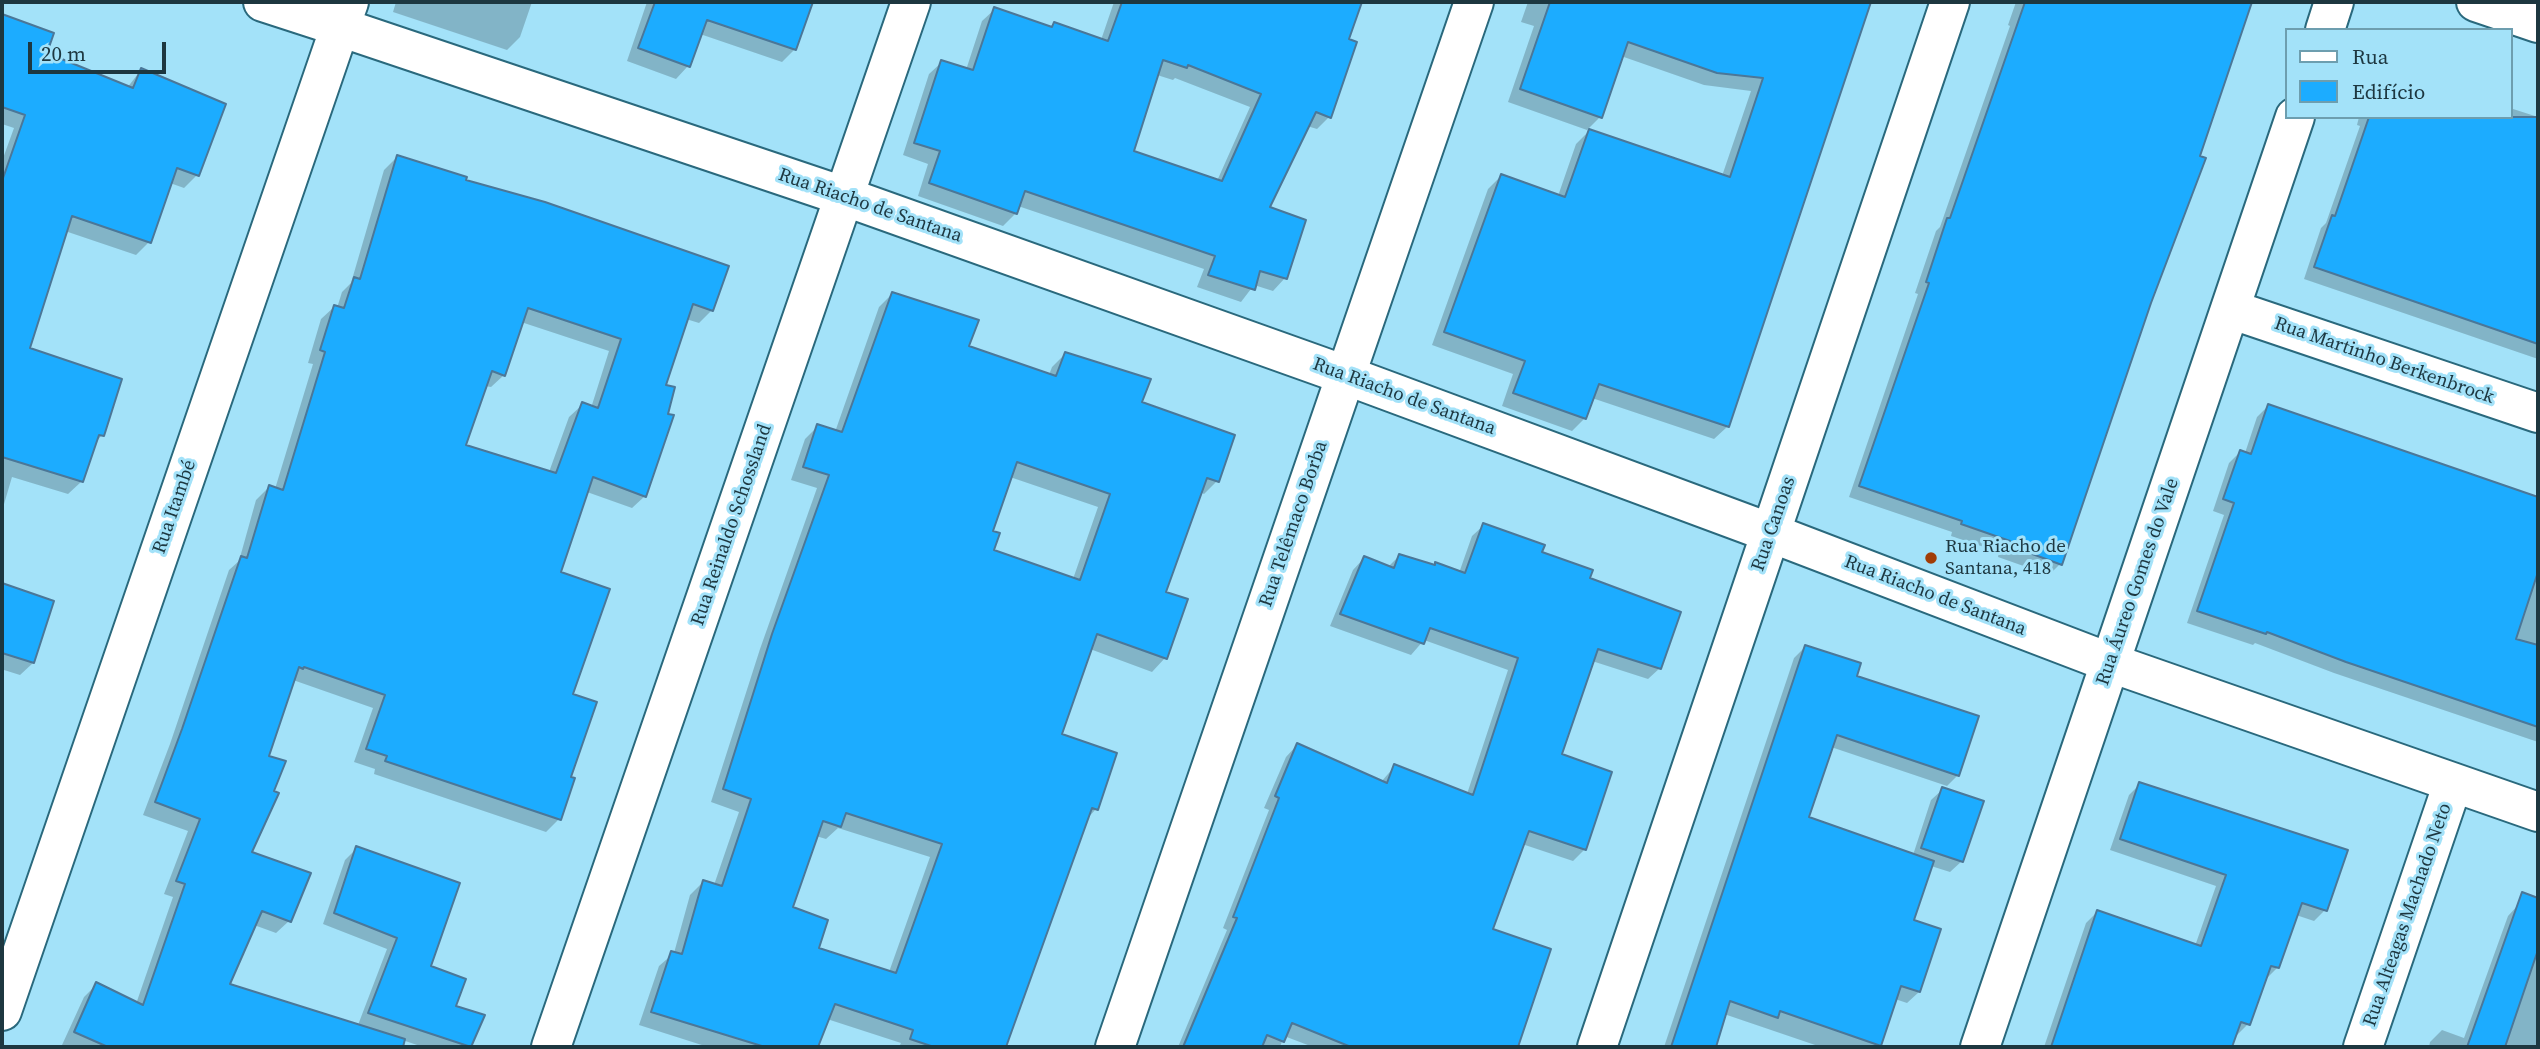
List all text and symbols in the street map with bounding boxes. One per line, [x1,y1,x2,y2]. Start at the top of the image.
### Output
scale bar [32,28,170,72]
legend [2284,28,2512,119]
text: 20 m [41,39,86,68]
text: Rua [2352,42,2388,71]
text: Edifício [2352,77,2425,106]
street label: Rua Riacho de Santana [775,164,965,248]
street label: Rua Martinho Berkenbrock [2271,313,2497,409]
street label: Rua Riacho de Santana [1309,353,1499,441]
street label: Rua Reinaldo Schossland [687,421,777,629]
street label: Rua Telêmaco Borba [1255,438,1333,610]
street label: Rua Itambé [148,457,202,557]
street label: Rua Canoas [1747,474,1801,574]
street label: Rua Áureo Gomes do Vale [2092,475,2184,689]
place label: Rua Riacho de Santana, 418 [1945,536,2066,580]
marker: Rua Riacho de Santana, 418 [1923,550,1939,566]
street label: Rua Riacho de Santana [1841,551,2029,641]
street label: Rua Alteagas Machado Neto [2359,800,2457,1030]

